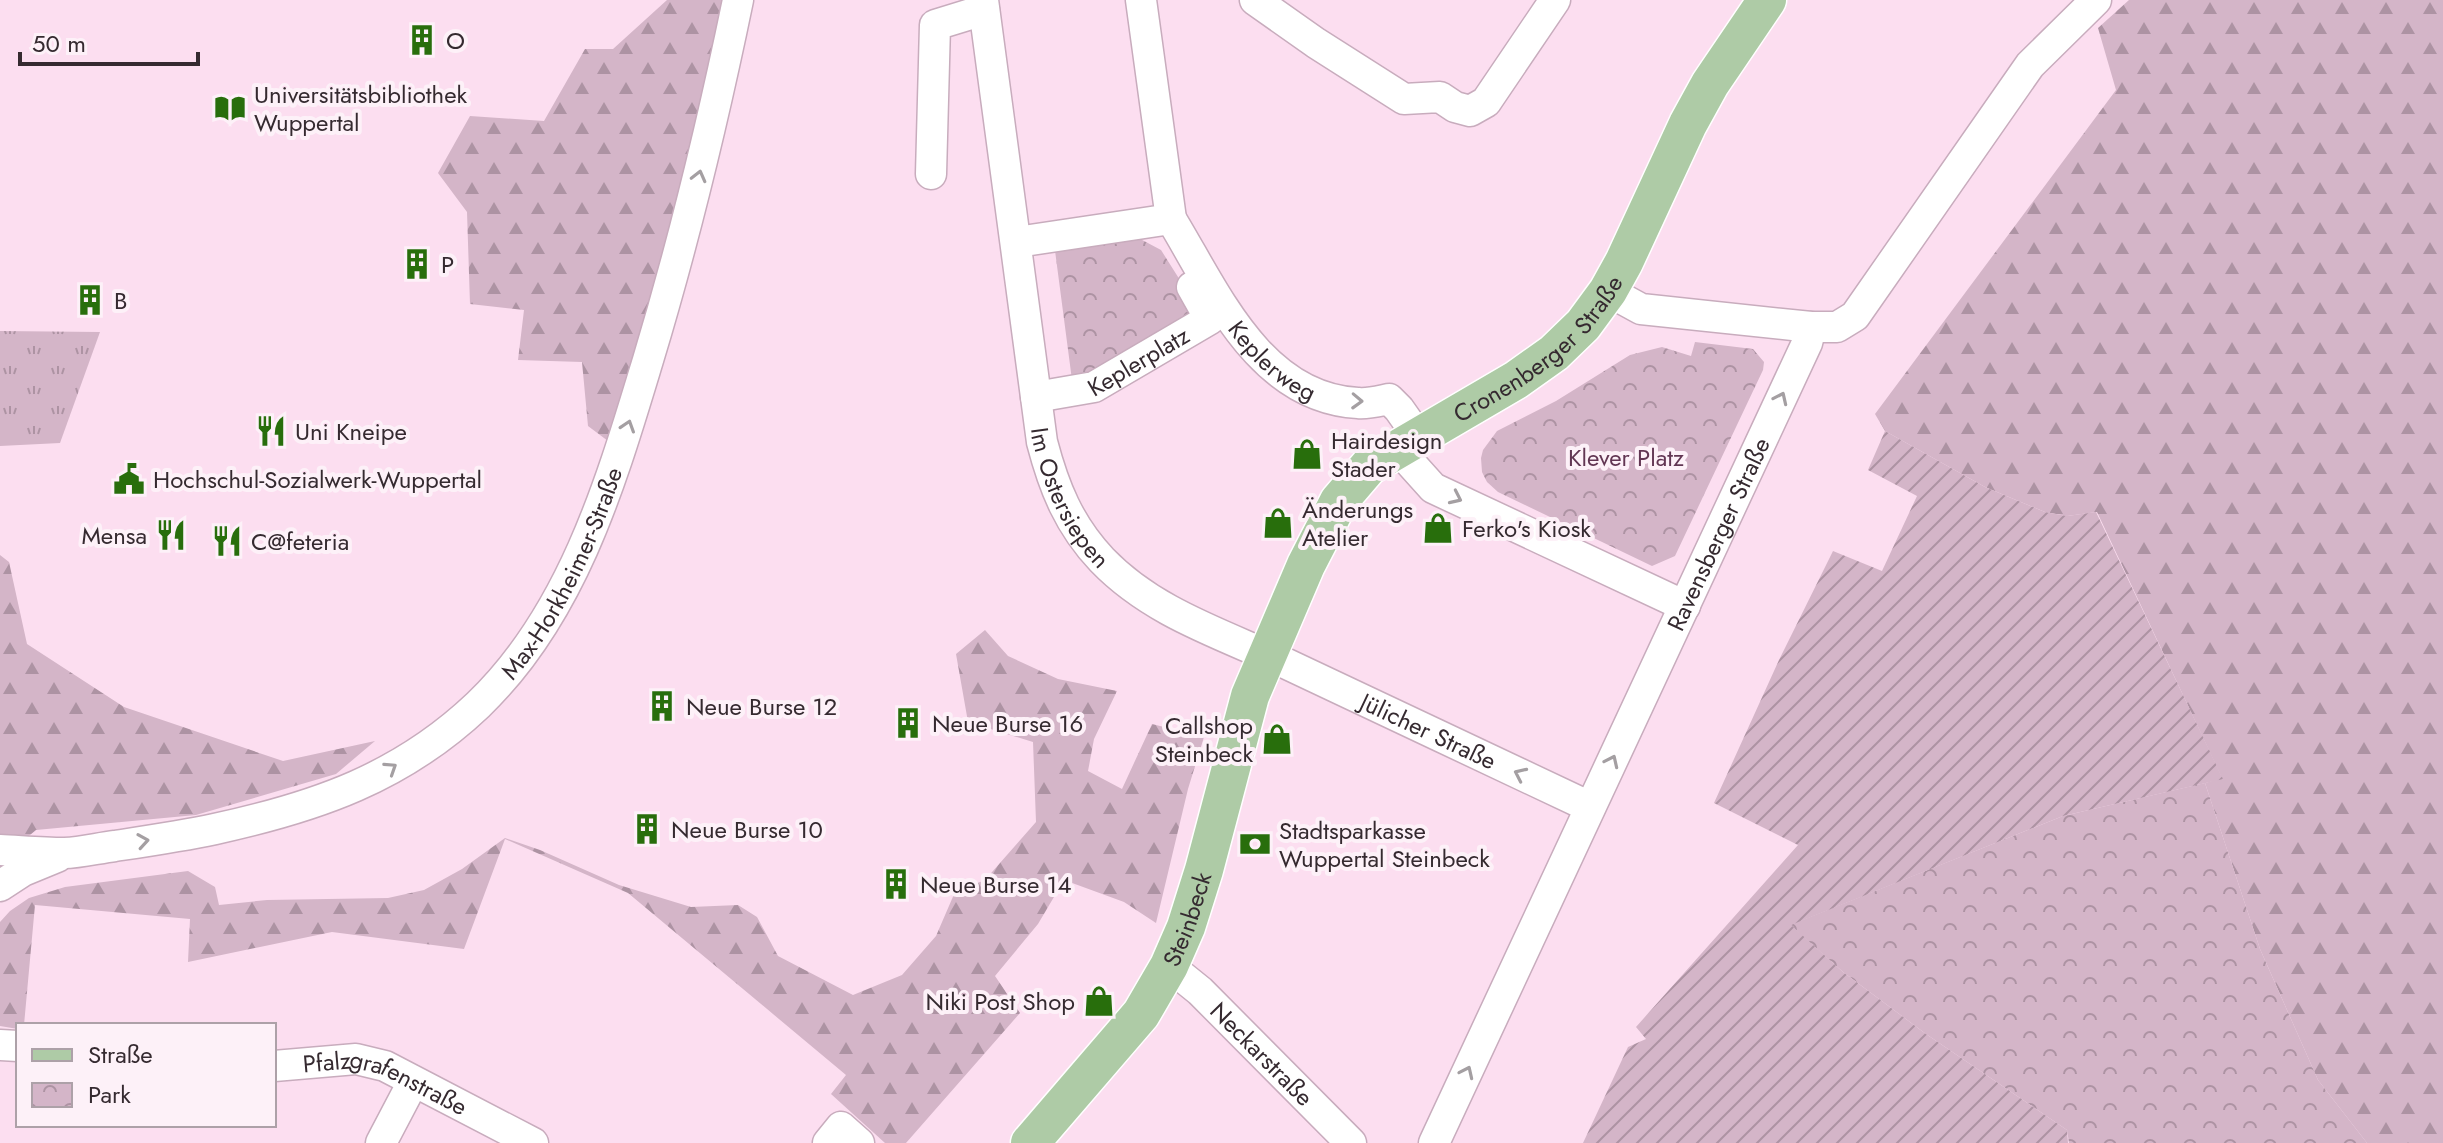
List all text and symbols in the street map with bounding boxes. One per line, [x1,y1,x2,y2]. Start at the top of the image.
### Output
scale bar [20,16,198,66]
building icon: O [405,23,439,57]
place label: O [446,23,465,58]
text: 50 m [32,26,86,61]
place label: Universitätsbibliothek Wuppertal [254,77,468,140]
library icon: Universitätsbibliothek Wuppertal [213,91,247,125]
one-way arrow [690,170,707,184]
building icon: P [400,247,434,281]
place label: P [441,247,454,282]
street label: Cronenberger Straße [1446,269,1631,431]
building icon: B [73,283,107,317]
place label: B [114,283,127,318]
street label: Keplerweg [1220,313,1322,409]
street label: Keplerplatz [1081,318,1196,405]
one-way arrow [1771,392,1787,406]
one-way arrow [1351,393,1364,410]
restaurant icon: Uni Kneipe [254,414,288,448]
place label: Uni Kneipe [295,414,407,449]
one-way arrow [618,420,634,434]
place label: Hairdesign Stader [1331,423,1442,486]
street label: Im Ostersiepen [1023,425,1118,576]
street label: Ravensberger Straße [1658,431,1778,636]
shop icon: Hairdesign Stader [1290,437,1324,471]
park label: Klever Platz [1568,440,1684,475]
public building icon: Hochschul-Sozialwerk-Wuppertal [112,462,146,496]
place label: Hochschul-Sozialwerk-Wuppertal [153,462,482,497]
street label: Max-Horkheimer-Straße [492,462,631,687]
one-way arrow [1447,488,1462,504]
place label: Änderungs Atelier [1302,492,1413,555]
shop icon: Änderungs Atelier [1261,506,1295,540]
shop icon: Ferko's Kiosk [1421,511,1455,545]
place label: Ferko's Kiosk [1462,511,1591,546]
place label: Mensa [81,518,147,553]
restaurant icon: Mensa [154,518,188,552]
restaurant icon: C@feteria [210,524,244,558]
place label: C@feteria [251,524,349,559]
street label: Jülicher Straße [1352,682,1502,778]
building icon: Neue Burse 12 [645,689,679,723]
place label: Neue Burse 12 [686,689,837,724]
building icon: Neue Burse 16 [891,706,925,740]
place label: Neue Burse 16 [932,706,1083,741]
place label: Callshop Steinbeck [1155,708,1253,771]
shop icon: Callshop Steinbeck [1260,722,1294,756]
one-way arrow [1602,754,1618,769]
one-way arrow [382,763,397,778]
one-way arrow [1513,768,1528,784]
building icon: Neue Burse 10 [630,812,664,846]
place label: Neue Burse 10 [671,812,823,847]
place label: Stadtsparkasse Wuppertal Steinbeck [1279,813,1490,876]
bank icon: Stadtsparkasse Wuppertal Steinbeck [1238,827,1272,861]
one-way arrow [137,833,150,850]
building icon: Neue Burse 14 [879,867,913,901]
place label: Neue Burse 14 [920,867,1071,902]
street label: Steinbeck [1153,867,1220,972]
place label: Niki Post Shop [925,984,1075,1019]
shop icon: Niki Post Shop [1082,984,1116,1018]
street label: Neckarstraße [1203,994,1322,1113]
legend [16,1023,276,1127]
text: Straße [88,1037,153,1072]
street label: Pfalzgrafenstraße [301,1041,474,1124]
one-way arrow [1457,1066,1473,1081]
text: Park [88,1077,131,1112]

